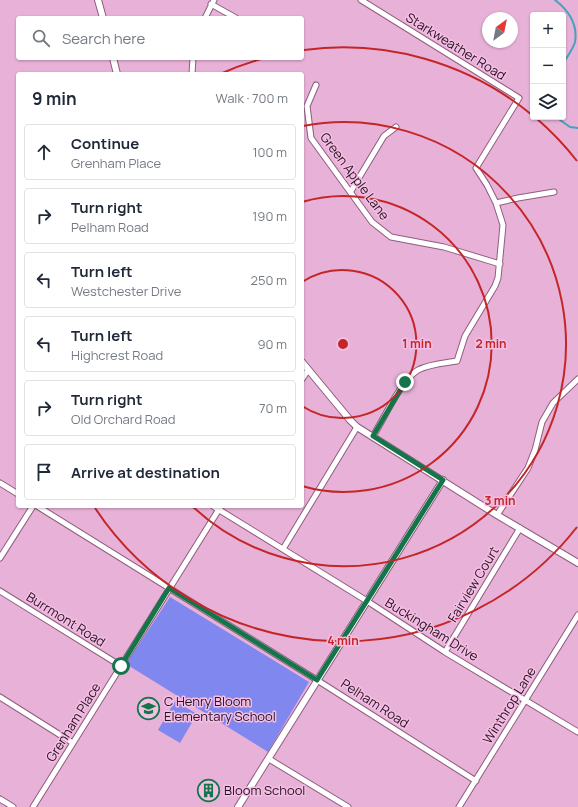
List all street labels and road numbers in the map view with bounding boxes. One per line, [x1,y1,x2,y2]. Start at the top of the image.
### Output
street label: Starkweather Road [403,8,509,84]
street label: Green Apple Lane [316,129,394,224]
street label: Fairview Court [443,543,503,625]
street label: Burrmont Road [23,588,109,650]
street label: Buckingham Drive [382,593,482,665]
street label: Winthrop Lane [478,663,540,747]
street label: Pelham Road [337,674,413,732]
street label: Grenham Place [41,679,105,765]

